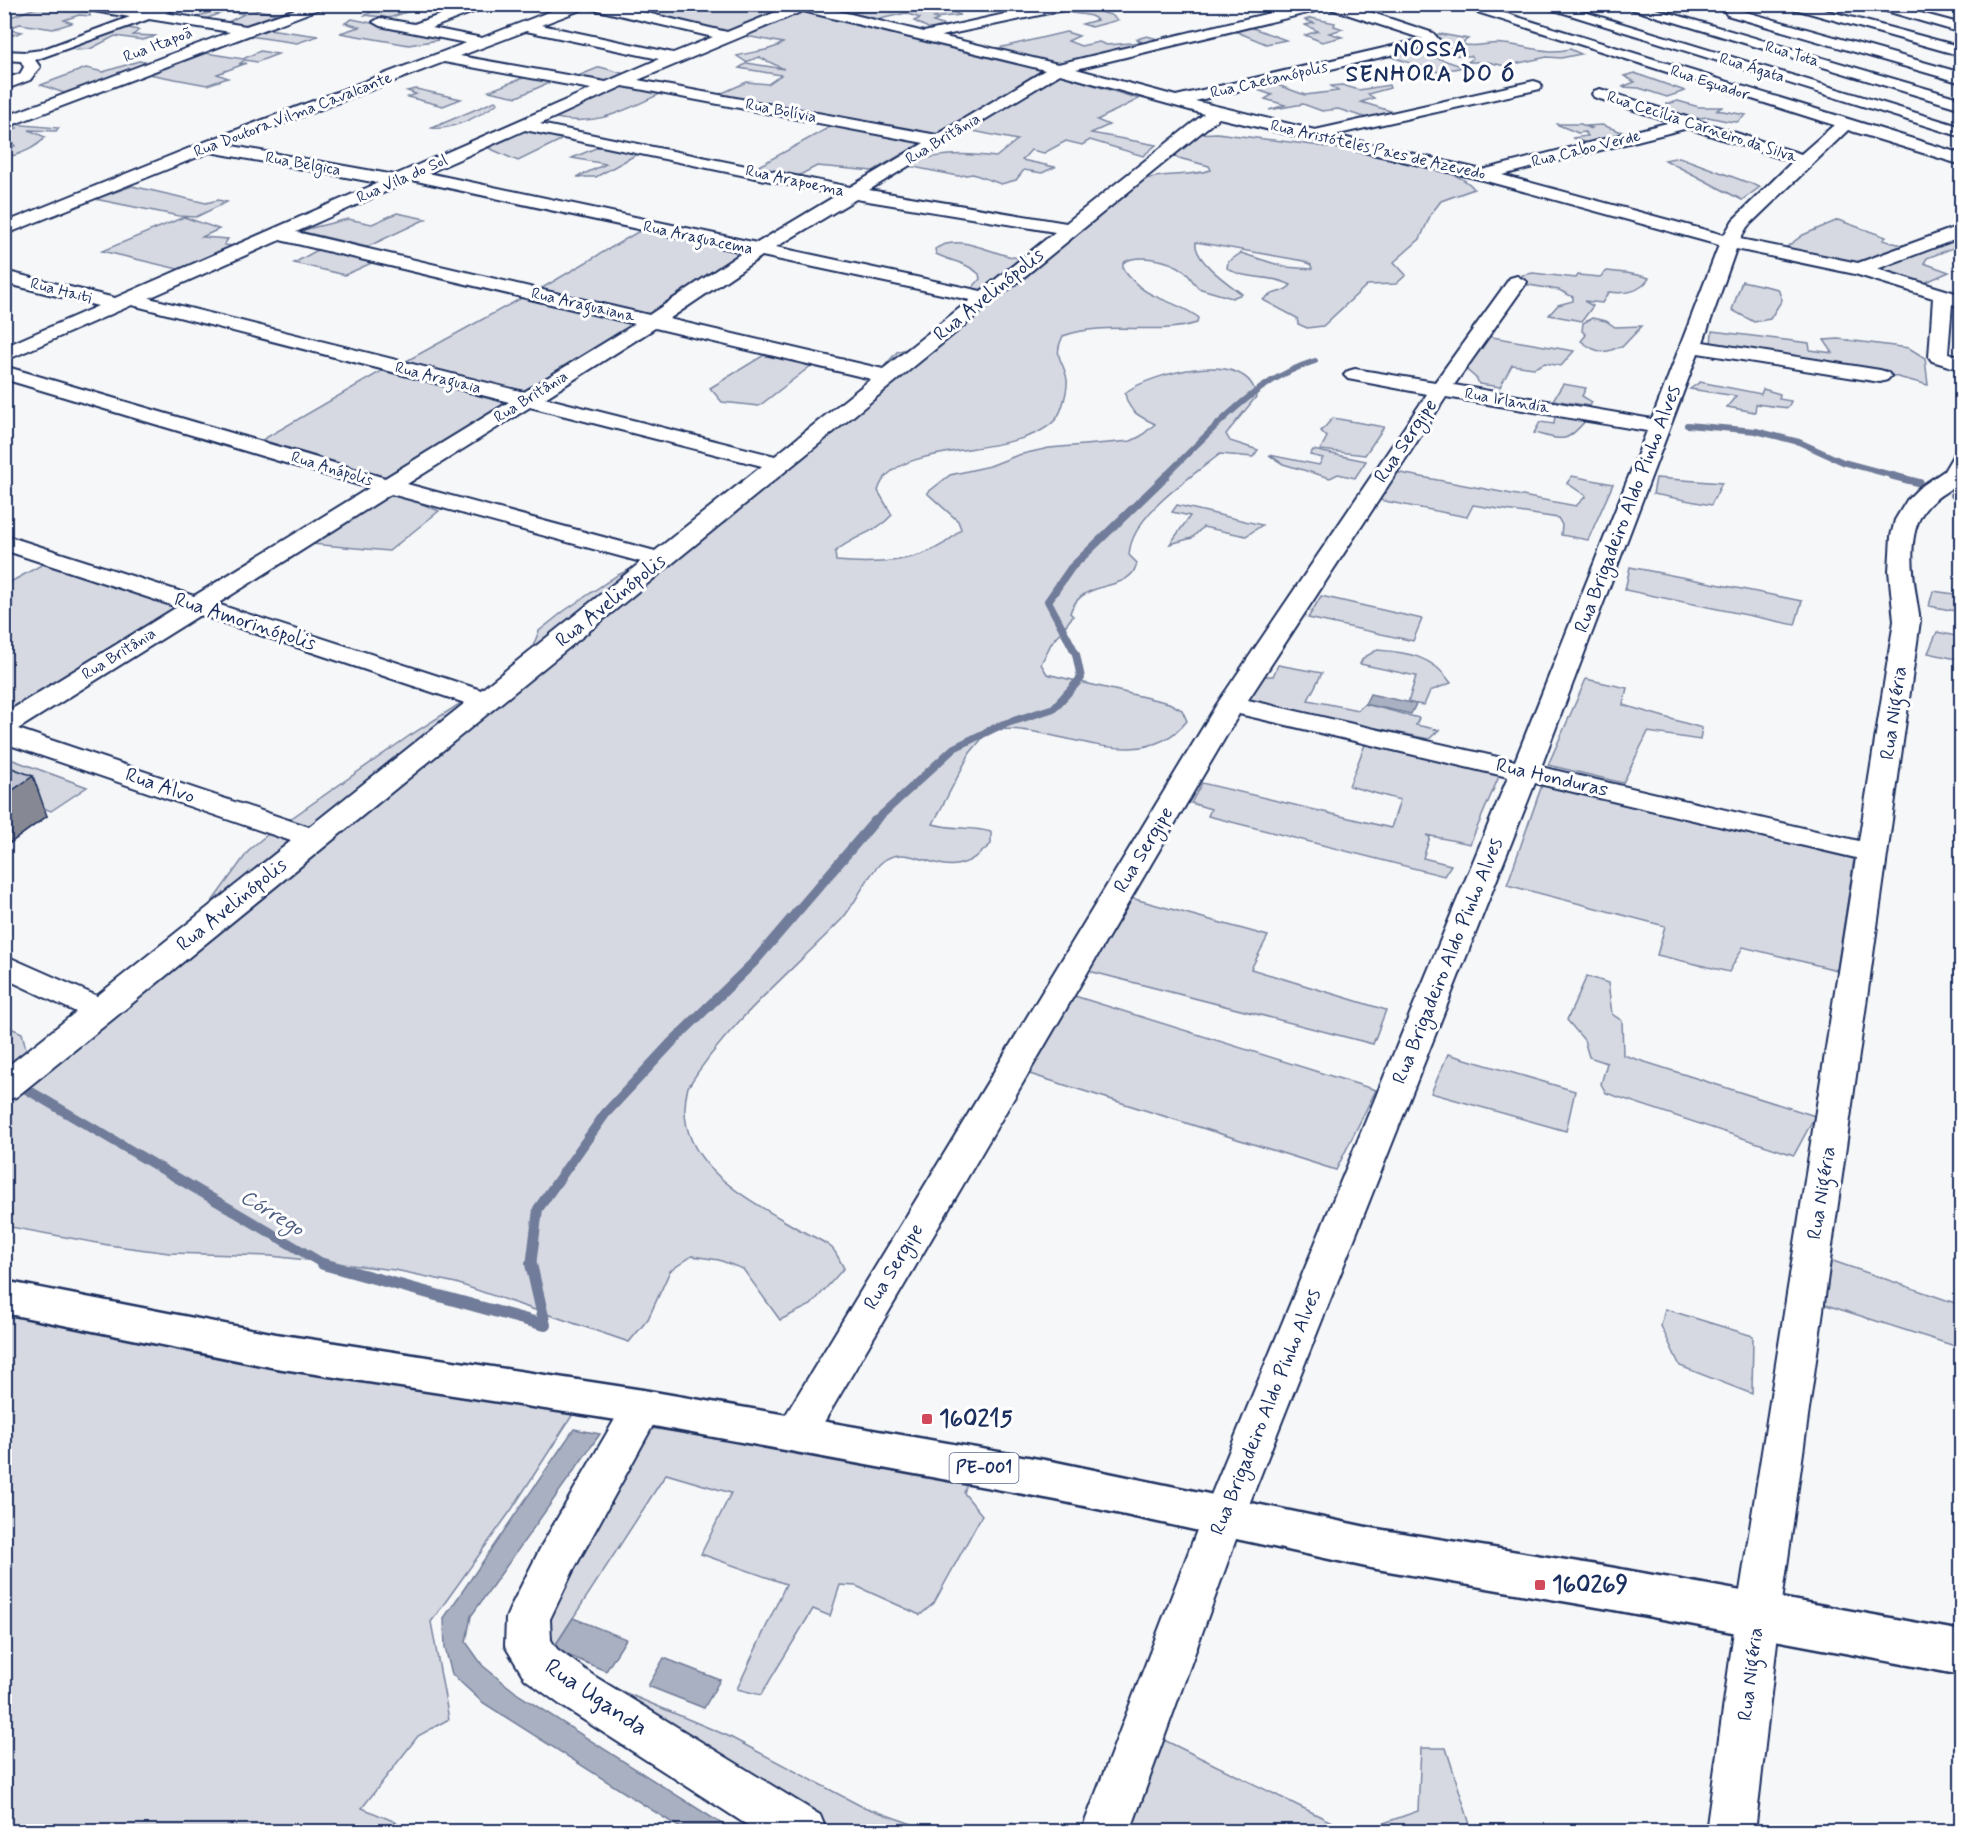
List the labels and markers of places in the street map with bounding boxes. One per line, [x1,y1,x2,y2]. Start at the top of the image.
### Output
place label: 160215 [939,1404,1013,1435]
marker: 160215 [920,1412,934,1426]
place label: 160269 [1552,1570,1628,1601]
marker: 160269 [1533,1578,1547,1592]

